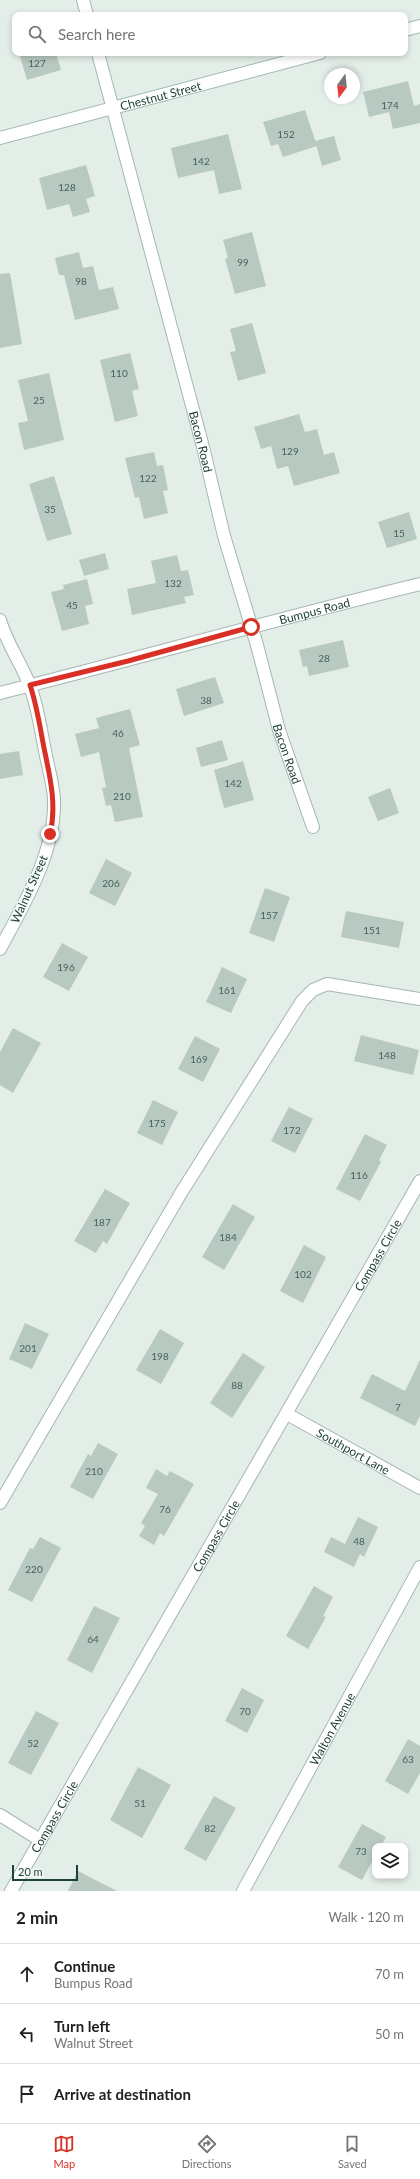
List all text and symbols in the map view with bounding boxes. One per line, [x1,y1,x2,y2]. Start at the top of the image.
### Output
search box [12,12,408,56]
icon: search [26,23,48,45]
text: Search here [58,25,135,43]
house number: 127 [28,57,46,69]
north arrow [324,68,360,104]
street label: Chestnut Street [118,77,203,113]
house number: 174 [381,99,399,111]
house number: 152 [277,128,295,140]
house number: 142 [192,155,210,167]
house number: 128 [58,181,76,193]
house number: 99 [237,256,249,268]
house number: 98 [75,275,87,287]
house number: 110 [110,367,128,379]
house number: 25 [33,394,45,406]
street label: Bacon Road [186,409,216,474]
house number: 129 [281,445,299,457]
house number: 122 [139,472,157,484]
house number: 35 [44,503,56,515]
house number: 15 [393,527,405,539]
house number: 132 [164,577,182,589]
street label: Bumpus Road [277,594,351,627]
house number: 45 [66,599,78,611]
route start [242,618,260,636]
house number: 28 [318,652,330,664]
house number: 38 [200,694,212,706]
street label: Bacon Road [270,722,305,786]
house number: 46 [112,727,124,739]
house number: 142 [224,777,242,789]
house number: 210 [113,790,131,802]
route end [41,825,59,843]
street label: Walnut Street [7,852,51,925]
house number: 206 [102,877,120,889]
house number: 157 [260,909,278,921]
house number: 151 [363,924,381,936]
house number: 196 [57,961,75,973]
house number: 161 [218,984,236,996]
house number: 148 [378,1049,396,1061]
house number: 169 [190,1053,208,1065]
house number: 175 [148,1117,166,1129]
house number: 172 [283,1124,301,1136]
house number: 116 [350,1169,368,1181]
house number: 187 [93,1216,111,1228]
street label: Compass Circle [351,1216,404,1294]
house number: 184 [219,1231,237,1243]
house number: 102 [294,1268,312,1280]
house number: 201 [19,1342,37,1354]
house number: 198 [151,1350,169,1362]
house number: 88 [231,1379,243,1391]
house number: 7 [395,1401,401,1413]
street label: Southport Lane [314,1425,393,1477]
house number: 210 [85,1465,103,1477]
street label: Compass Circle [189,1497,242,1574]
house number: 76 [159,1503,171,1515]
house number: 48 [353,1535,365,1547]
house number: 220 [25,1563,43,1575]
house number: 64 [87,1633,99,1645]
street label: Walton Avenue [306,1690,358,1768]
house number: 70 [239,1705,251,1717]
house number: 52 [27,1737,39,1749]
house number: 63 [402,1753,414,1765]
street label: Compass Circle [27,1778,81,1855]
house number: 51 [134,1797,146,1809]
house number: 82 [204,1822,216,1834]
map controls [372,1843,408,1879]
button: layers [372,1843,408,1879]
house number: 73 [355,1845,367,1857]
scale bar [12,1863,78,1882]
text: 20 m [18,1865,43,1878]
text: 2 min [16,1907,58,1928]
text: Walk · 120 m [328,1909,404,1925]
text: Continue [54,1957,115,1975]
icon: ahead [16,1963,38,1985]
text: 70 m [375,1966,404,1982]
text: Bumpus Road [54,1975,133,1991]
text: Turn left [54,2017,110,2035]
icon: left [16,2023,38,2045]
text: 50 m [375,2026,404,2042]
text: Walnut Street [54,2035,133,2051]
icon: arrive [16,2083,38,2105]
text: Arrive at destination [54,2085,191,2103]
tab: Map [53,2133,75,2170]
tab: Directions [182,2133,231,2170]
tab: Saved [338,2133,367,2170]

